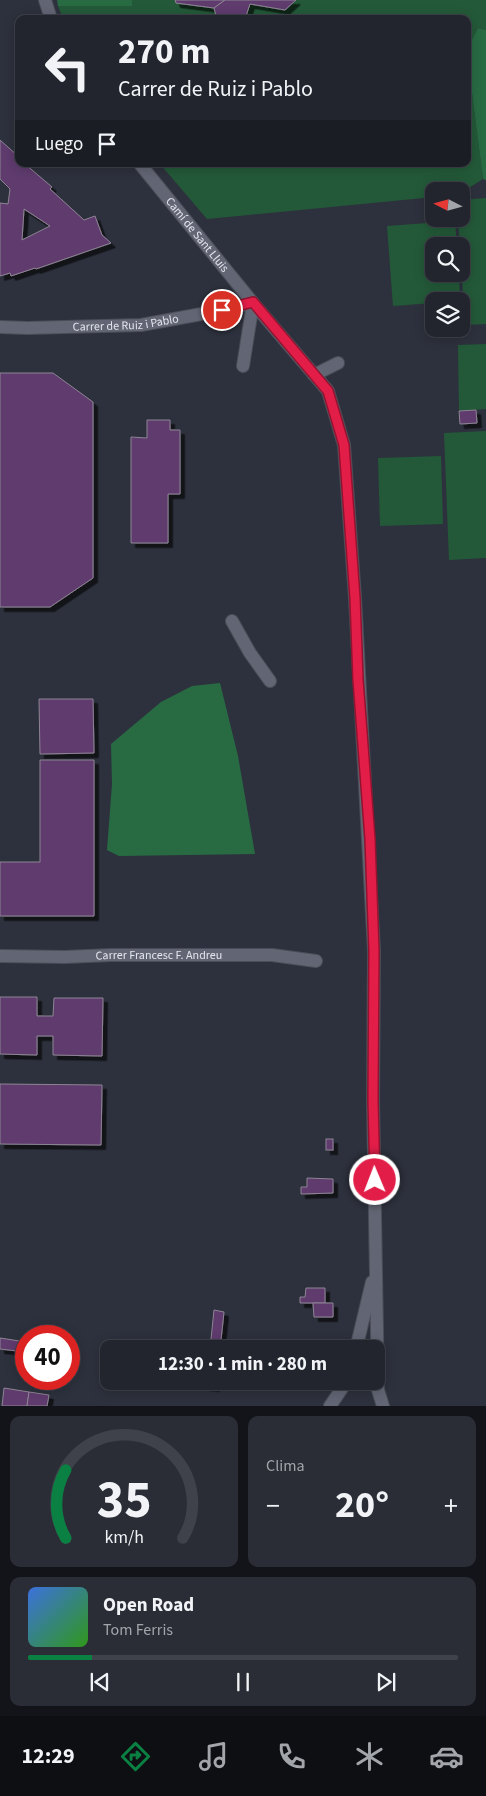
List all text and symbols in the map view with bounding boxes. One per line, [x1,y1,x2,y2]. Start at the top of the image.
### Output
text: 270 m [118,27,210,77]
icon: left [35,35,100,100]
text: Carrer de Ruiz i Pablo [118,73,313,105]
icon: arrive [93,130,121,158]
text: Luego [35,131,83,158]
north arrow [425,182,470,228]
map controls [425,182,470,337]
street label: Camí de Sant Lluis [162,193,233,276]
button: search [425,237,470,282]
pin [201,289,243,331]
button: layers [425,292,470,337]
icon: arrive [208,296,236,324]
street label: Carrer de Ruiz i Pablo [73,310,180,335]
street label: Carrer Francesc F. Andreu [95,946,222,964]
position arrow [348,1153,400,1205]
speed limit sign: 40 [15,1325,80,1390]
text: 12:30 · 1 min · 280 m [158,1351,327,1378]
text: Clima [266,1455,304,1477]
text: 35 [97,1464,151,1538]
text: 20° [335,1478,389,1532]
text: − [266,1486,280,1526]
text: + [444,1486,458,1526]
text: km/h [104,1525,144,1550]
text: Open Road [103,1592,194,1619]
text: Tom Ferris [103,1619,173,1641]
icon: previous [86,1668,114,1696]
icon: pause [229,1668,257,1696]
icon: next [372,1668,400,1696]
icon: directions [118,1739,153,1774]
icon: music [196,1739,231,1774]
icon: phone [274,1739,309,1774]
icon: climate [352,1739,387,1774]
icon: car [429,1739,464,1774]
text: 12:29 [21,1740,75,1772]

